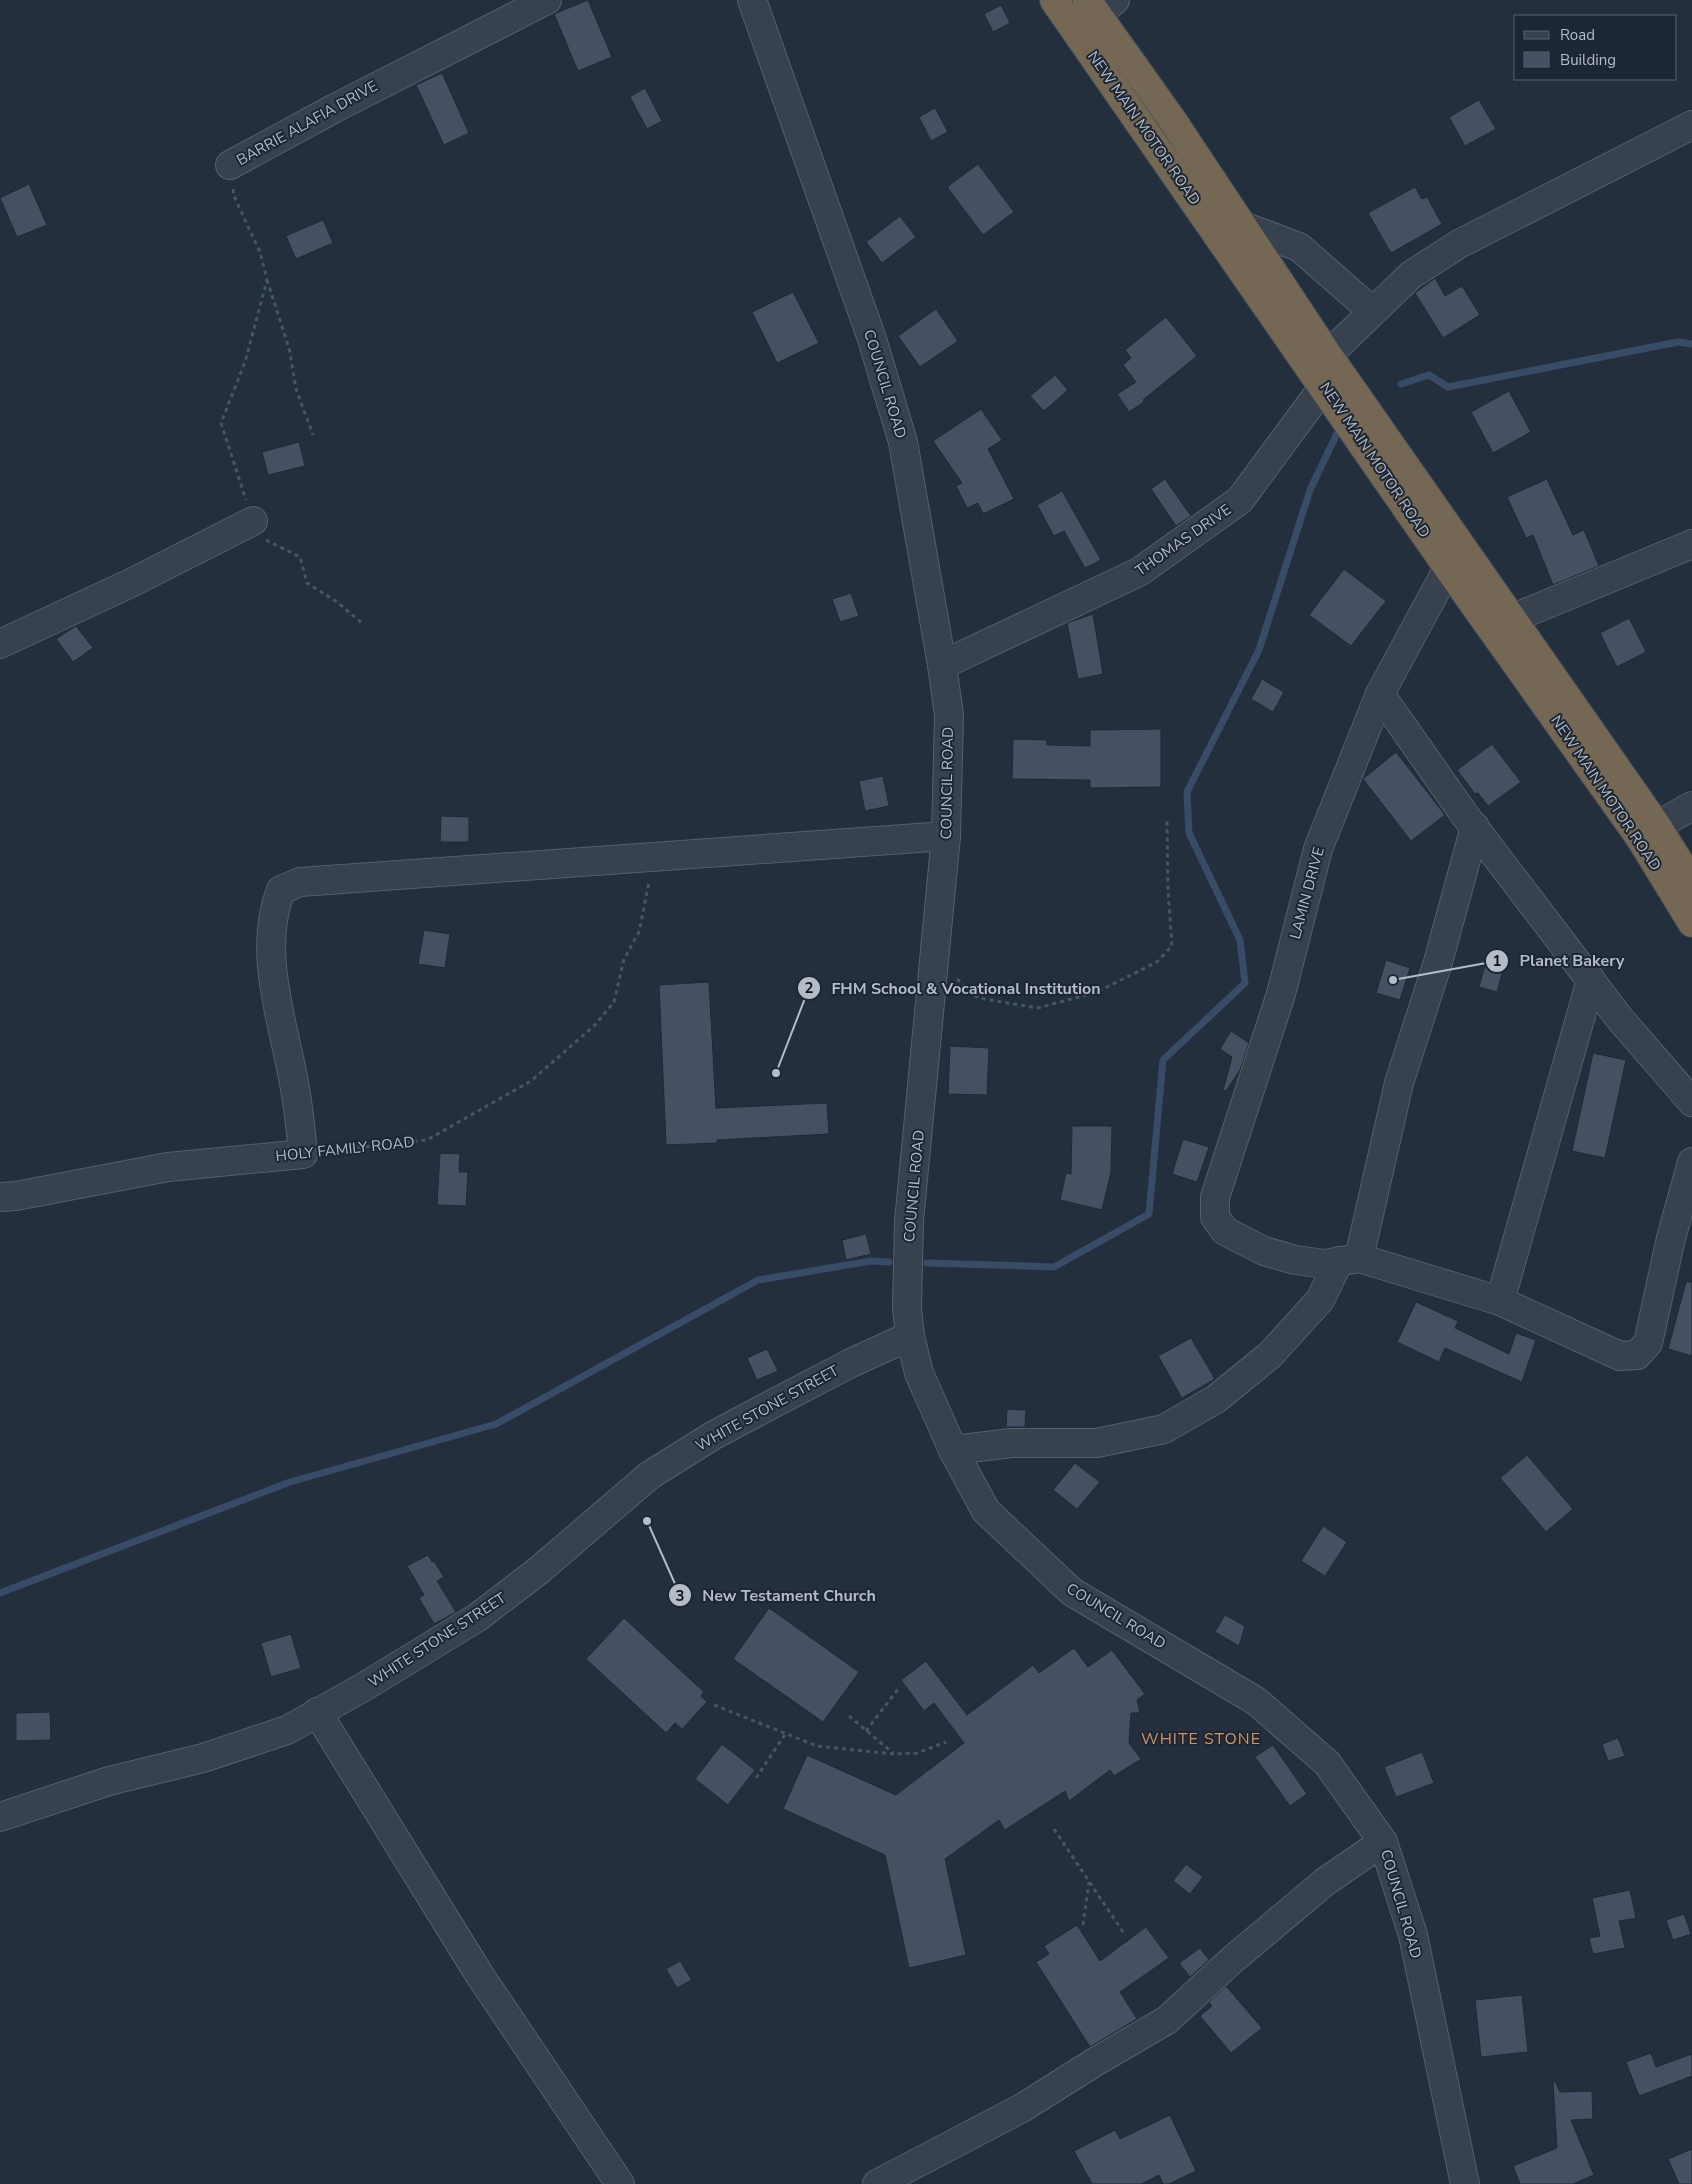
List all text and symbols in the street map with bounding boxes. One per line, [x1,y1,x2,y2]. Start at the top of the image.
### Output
legend [1514,15,1677,80]
text: Road [1560,25,1595,45]
street label: NEW MAIN MOTOR ROAD [1083,47,1205,209]
text: Building [1560,50,1616,70]
street label: BARRIE ALAFIA DRIVE [233,76,381,170]
street label: COUNCIL ROAD [859,327,911,441]
street label: NEW MAIN MOTOR ROAD [1315,378,1435,542]
street label: THOMAS DRIVE [1131,499,1235,581]
street label: NEW MAIN MOTOR ROAD [1546,711,1666,875]
street label: COUNCIL ROAD [936,727,958,839]
street label: LAMIN DRIVE [1285,845,1329,941]
callout: Planet Bakery [1485,945,1635,976]
text: Planet Bakery [1520,950,1625,972]
text: 1 [1492,951,1502,971]
callout: FHM School & Vocational Institution [797,973,1111,1004]
text: 2 [804,978,814,998]
text: FHM School & Vocational Institution [831,978,1101,1000]
street label: COUNCIL ROAD [899,1129,929,1243]
street label: HOLY FAMILY ROAD [275,1132,415,1166]
street label: WHITE STONE STREET [692,1360,842,1456]
street label: COUNCIL ROAD [1063,1578,1169,1654]
callout: New Testament Church [667,1580,886,1611]
text: New Testament Church [702,1585,876,1607]
text: 3 [675,1586,685,1606]
street label: WHITE STONE STREET [364,1588,510,1692]
district label: WHITE STONE [1141,1728,1261,1750]
street label: COUNCIL ROAD [1376,1847,1426,1961]

